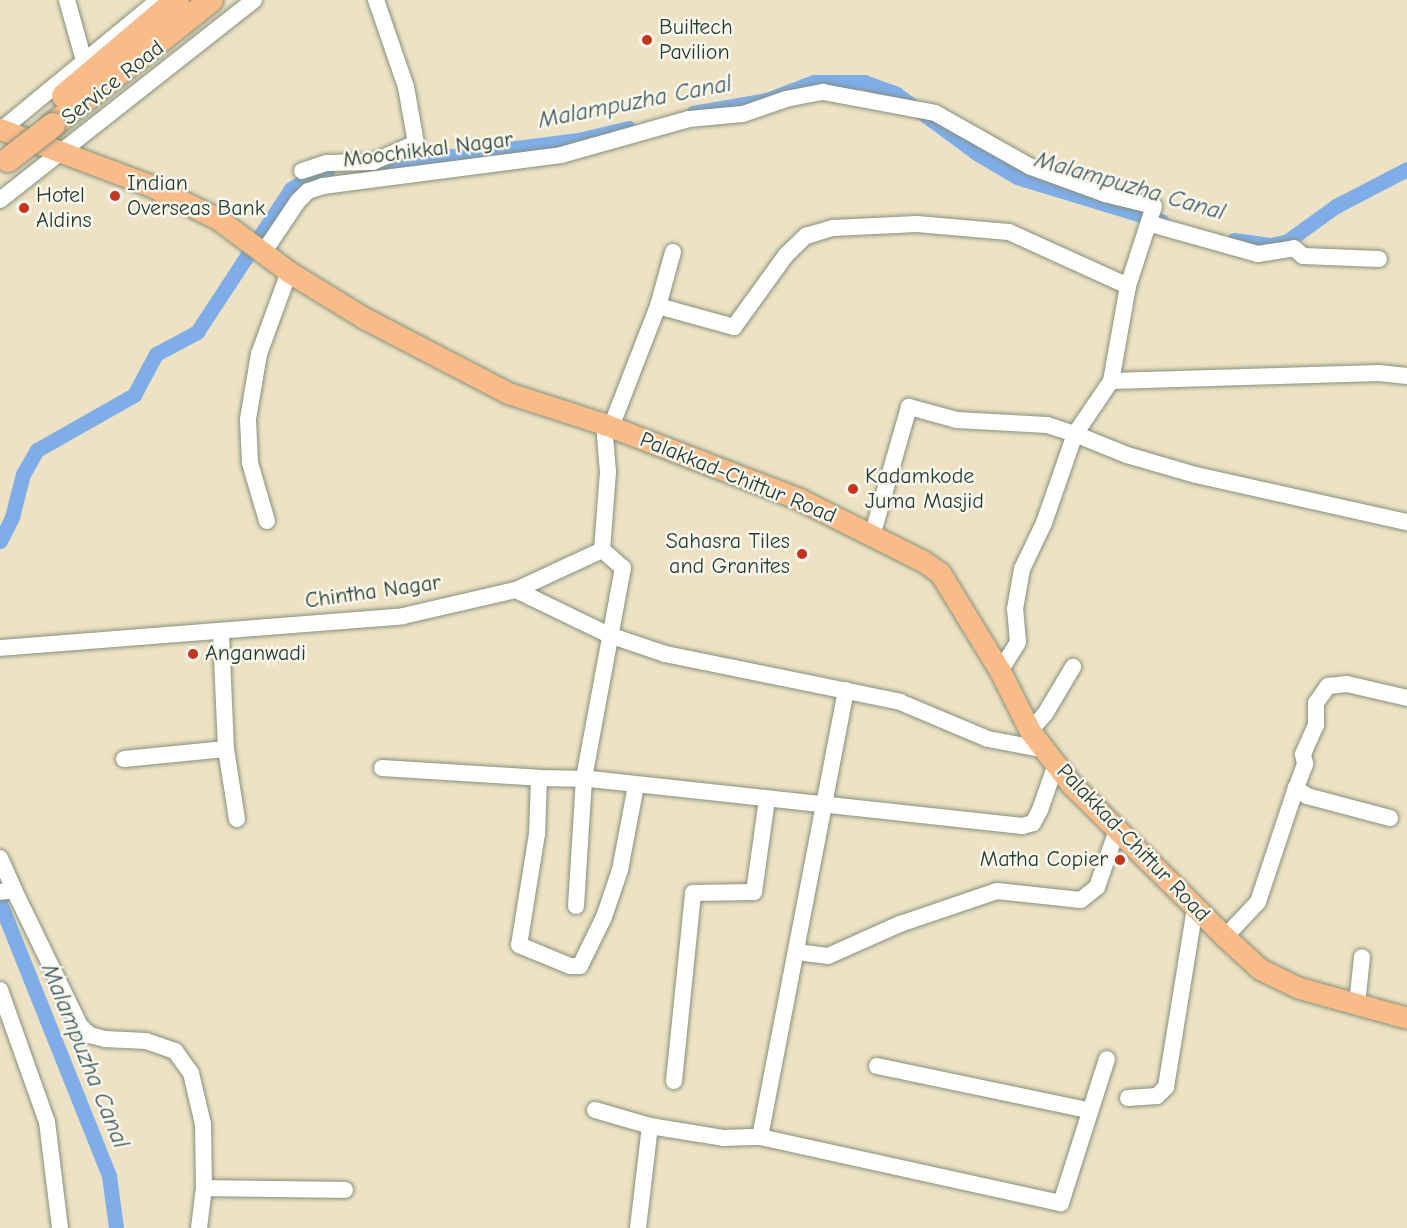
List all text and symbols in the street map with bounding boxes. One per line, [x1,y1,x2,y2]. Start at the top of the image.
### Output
place label: Builtech Pavilion [659,14,733,66]
marker: Builtech Pavilion [640,33,654,47]
street label: Service Road [57,35,169,131]
water label: Malampuzha Canal [536,69,734,135]
street label: Moochikkal Nagar [342,126,514,174]
water label: Malampuzha Canal [1032,145,1228,227]
place label: Indian Overseas Bank [127,170,265,222]
place label: Hotel Aldins [36,182,92,234]
marker: Indian Overseas Bank [108,189,122,203]
marker: Hotel Aldins [17,201,31,215]
street label: Palakkad-Chittur Road [636,427,840,529]
place label: Kadamkode Juma Masjid [865,463,984,514]
marker: Kadamkode Juma Masjid [846,482,860,496]
place label: Sahasra Tiles and Granites [666,528,790,580]
marker: Sahasra Tiles and Granites [795,547,809,561]
street label: Chintha Nagar [303,569,443,615]
place label: Anganwadi [205,641,306,667]
marker: Anganwadi [186,647,200,661]
street label: Palakkad-Chittur Road [1051,759,1215,927]
place label: Matha Copier [980,847,1108,873]
marker: Matha Copier [1113,853,1127,867]
water label: Malampuzha Canal [35,959,135,1153]

